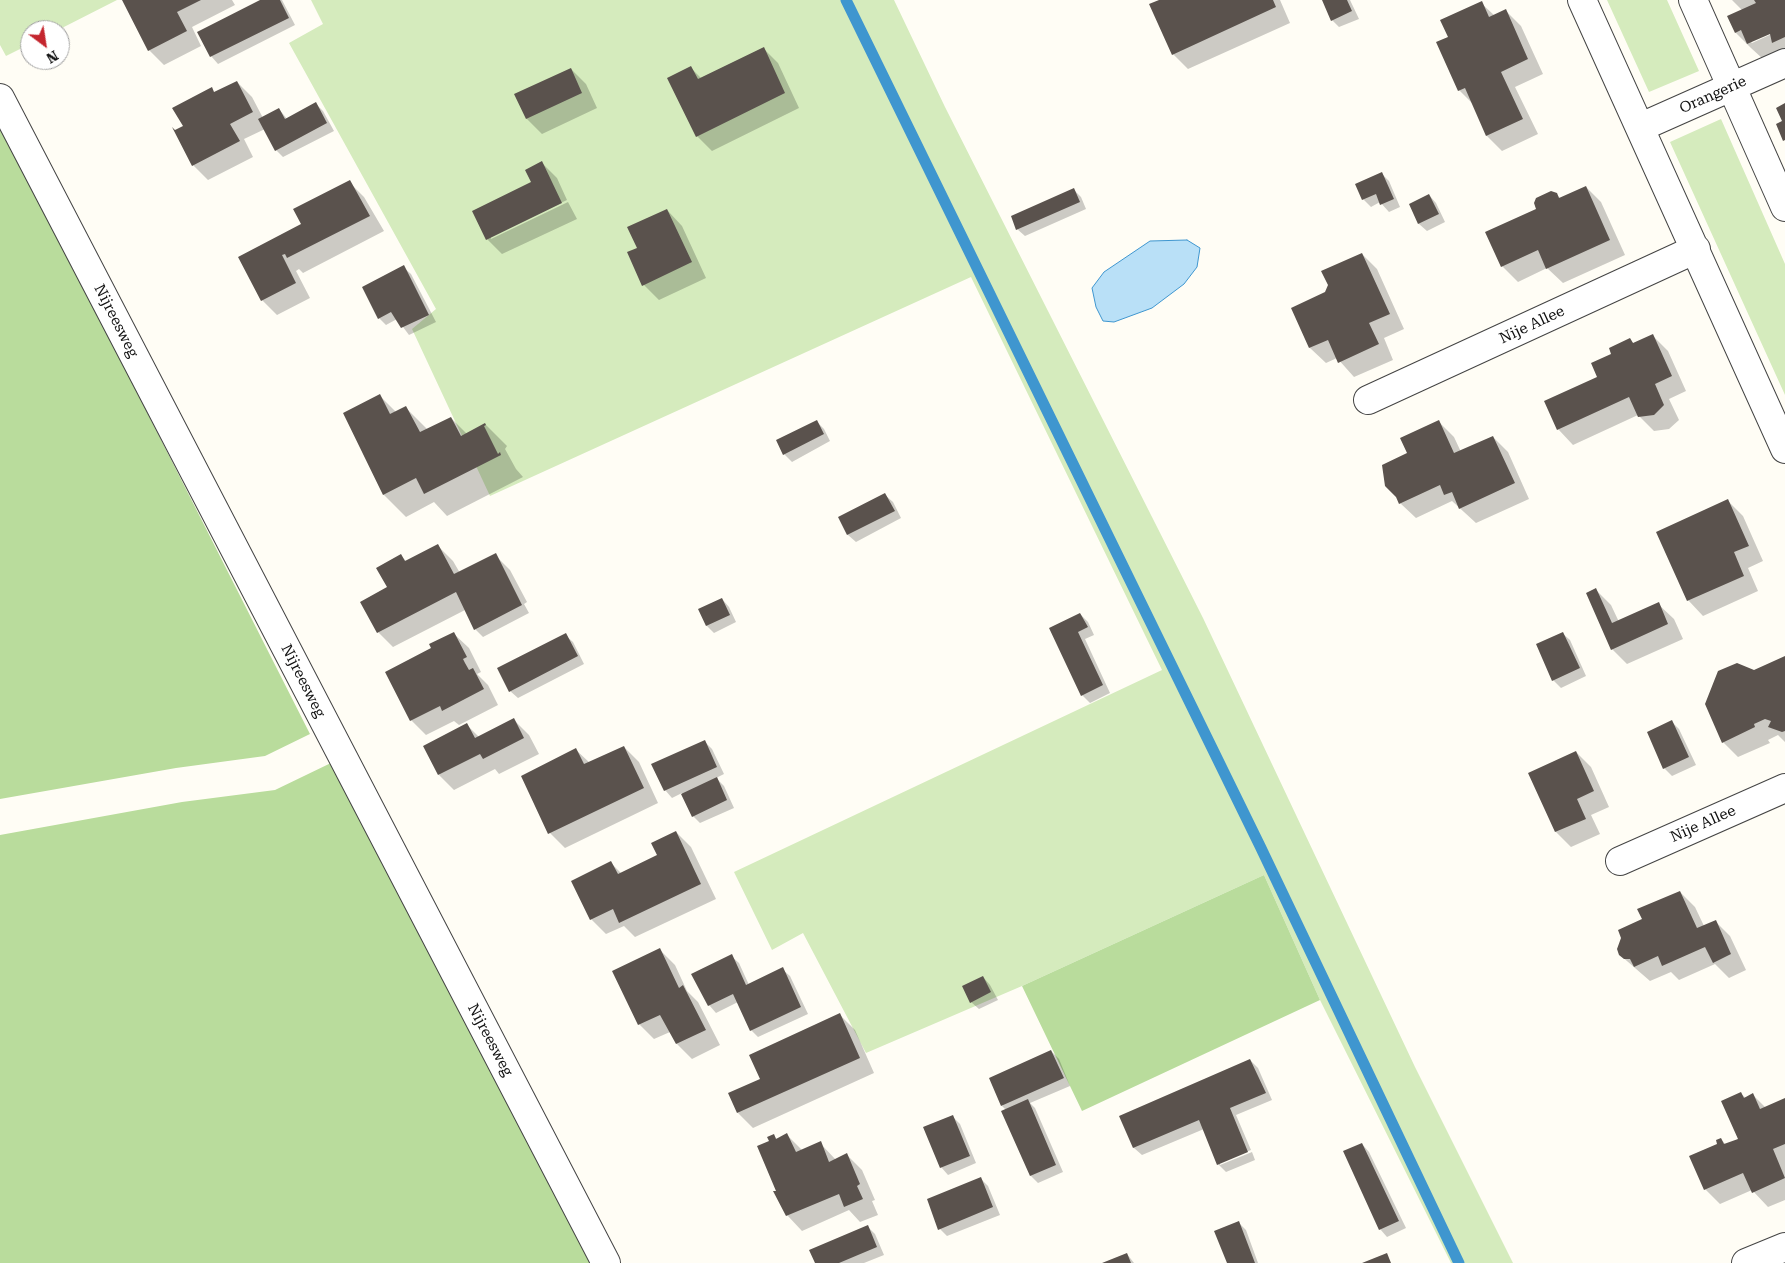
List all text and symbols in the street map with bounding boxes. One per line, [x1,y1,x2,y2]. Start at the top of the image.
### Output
north arrow [20,20,70,70]
text: N [43,47,61,67]
street label: Orangerie [1677,72,1749,118]
street label: Nijreesweg [90,281,142,361]
street label: Nije Allee [1497,302,1567,348]
street label: Nijreesweg [277,641,329,721]
street label: Nije Allee [1667,802,1739,846]
street label: Nijreesweg [463,1001,517,1079]

